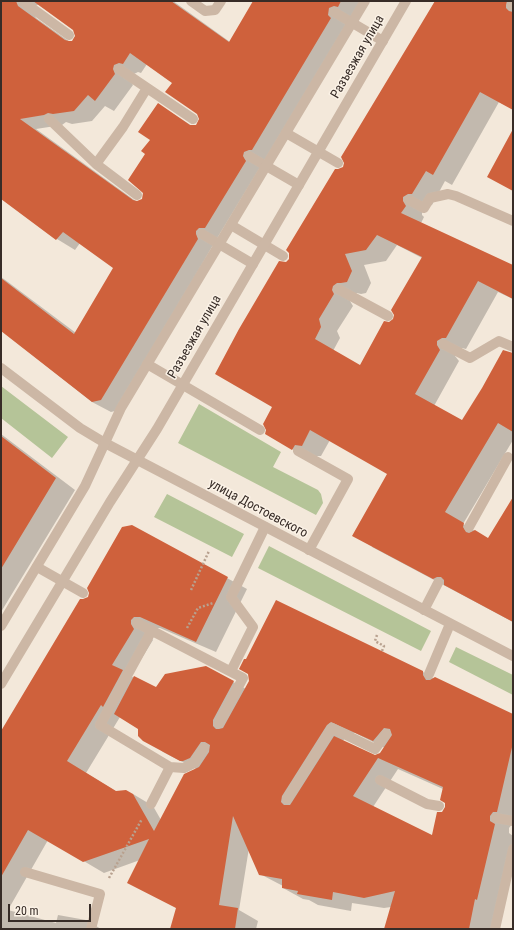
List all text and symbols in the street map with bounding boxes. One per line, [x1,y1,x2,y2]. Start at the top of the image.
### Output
street label: Разъезжая улица [328,13,388,101]
street label: Разъезжая улица [165,293,225,381]
street label: улица Достоевского [206,476,310,542]
scale bar [10,896,93,922]
text: 20 m [15,904,39,918]

